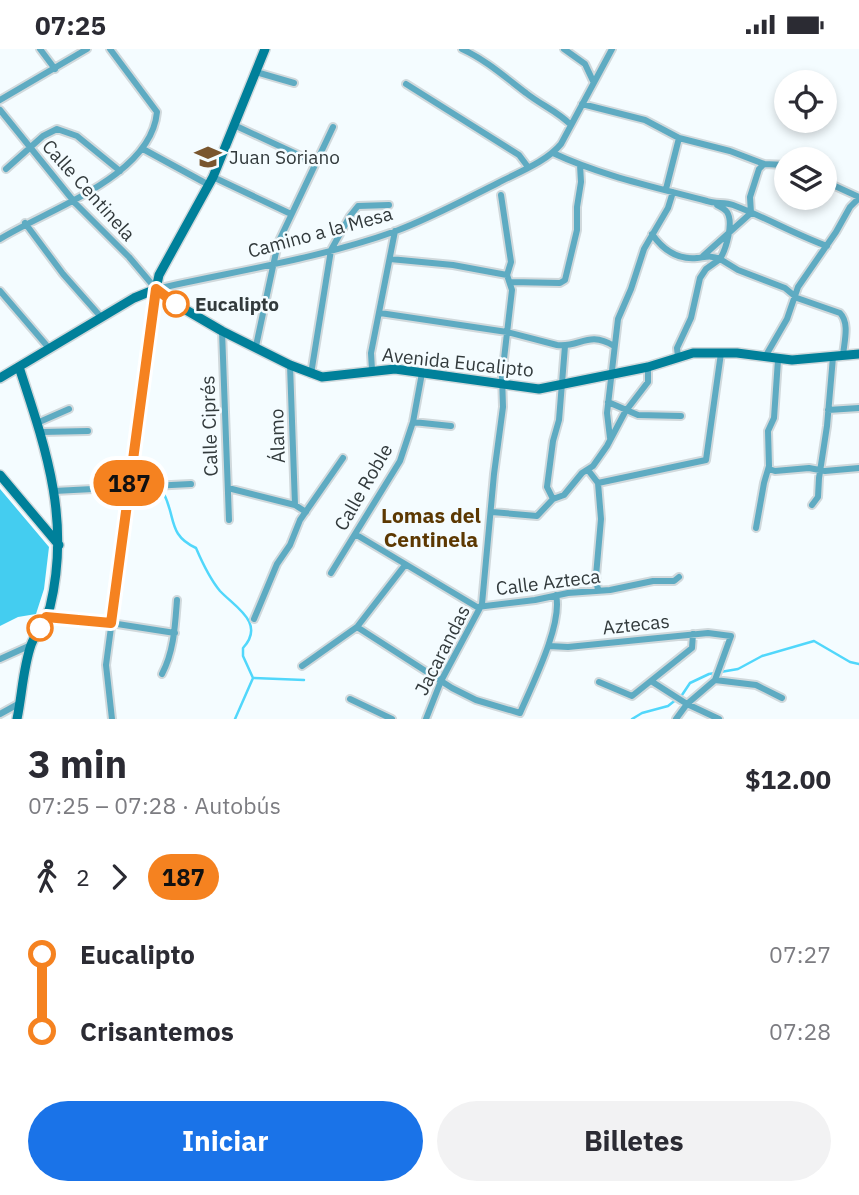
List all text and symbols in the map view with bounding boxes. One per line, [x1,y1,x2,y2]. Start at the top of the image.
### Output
text: 07:25 [35,8,106,42]
map controls [774,70,837,210]
button: locate [774,70,837,133]
street label: Calle Centinela [37,134,141,246]
school or university icon: Juan Soriano [193,142,223,172]
place label: Juan Soriano [229,145,340,169]
button: layers [774,147,837,210]
street label: Camino a la Mesa [245,201,395,263]
marker: Eucalipto [163,291,189,317]
place label: Eucalipto [195,292,279,316]
street label: Avenida Eucalipto [381,342,535,382]
street label: Calle Ciprés [195,375,223,477]
street label: Álamo [264,408,290,464]
street label: Calle Roble [329,439,397,535]
line badge: 187 [89,460,169,506]
text: 187 [107,467,151,499]
district label: Lomas del Centinela [381,501,481,553]
street label: Calle Azteca [494,564,602,600]
street label: Jacarandas [409,601,475,699]
street label: Aztecas [601,609,671,639]
unlabelled marker [27,615,53,641]
text: 3 min [28,739,127,788]
text: $12.00 [745,762,831,796]
text: 07:25 – 07:28 · Autobús [28,790,281,820]
icon: walk [28,858,66,896]
icon: forward [100,858,138,896]
text: 187 [162,861,205,893]
text: 2 [76,862,90,892]
text: Eucalipto [80,937,195,971]
text: 07:27 [769,939,831,969]
text: Crisantemos [80,1014,234,1048]
text: 07:28 [769,1016,831,1046]
button: Iniciar [28,1101,423,1181]
button: Billetes [437,1101,831,1181]

